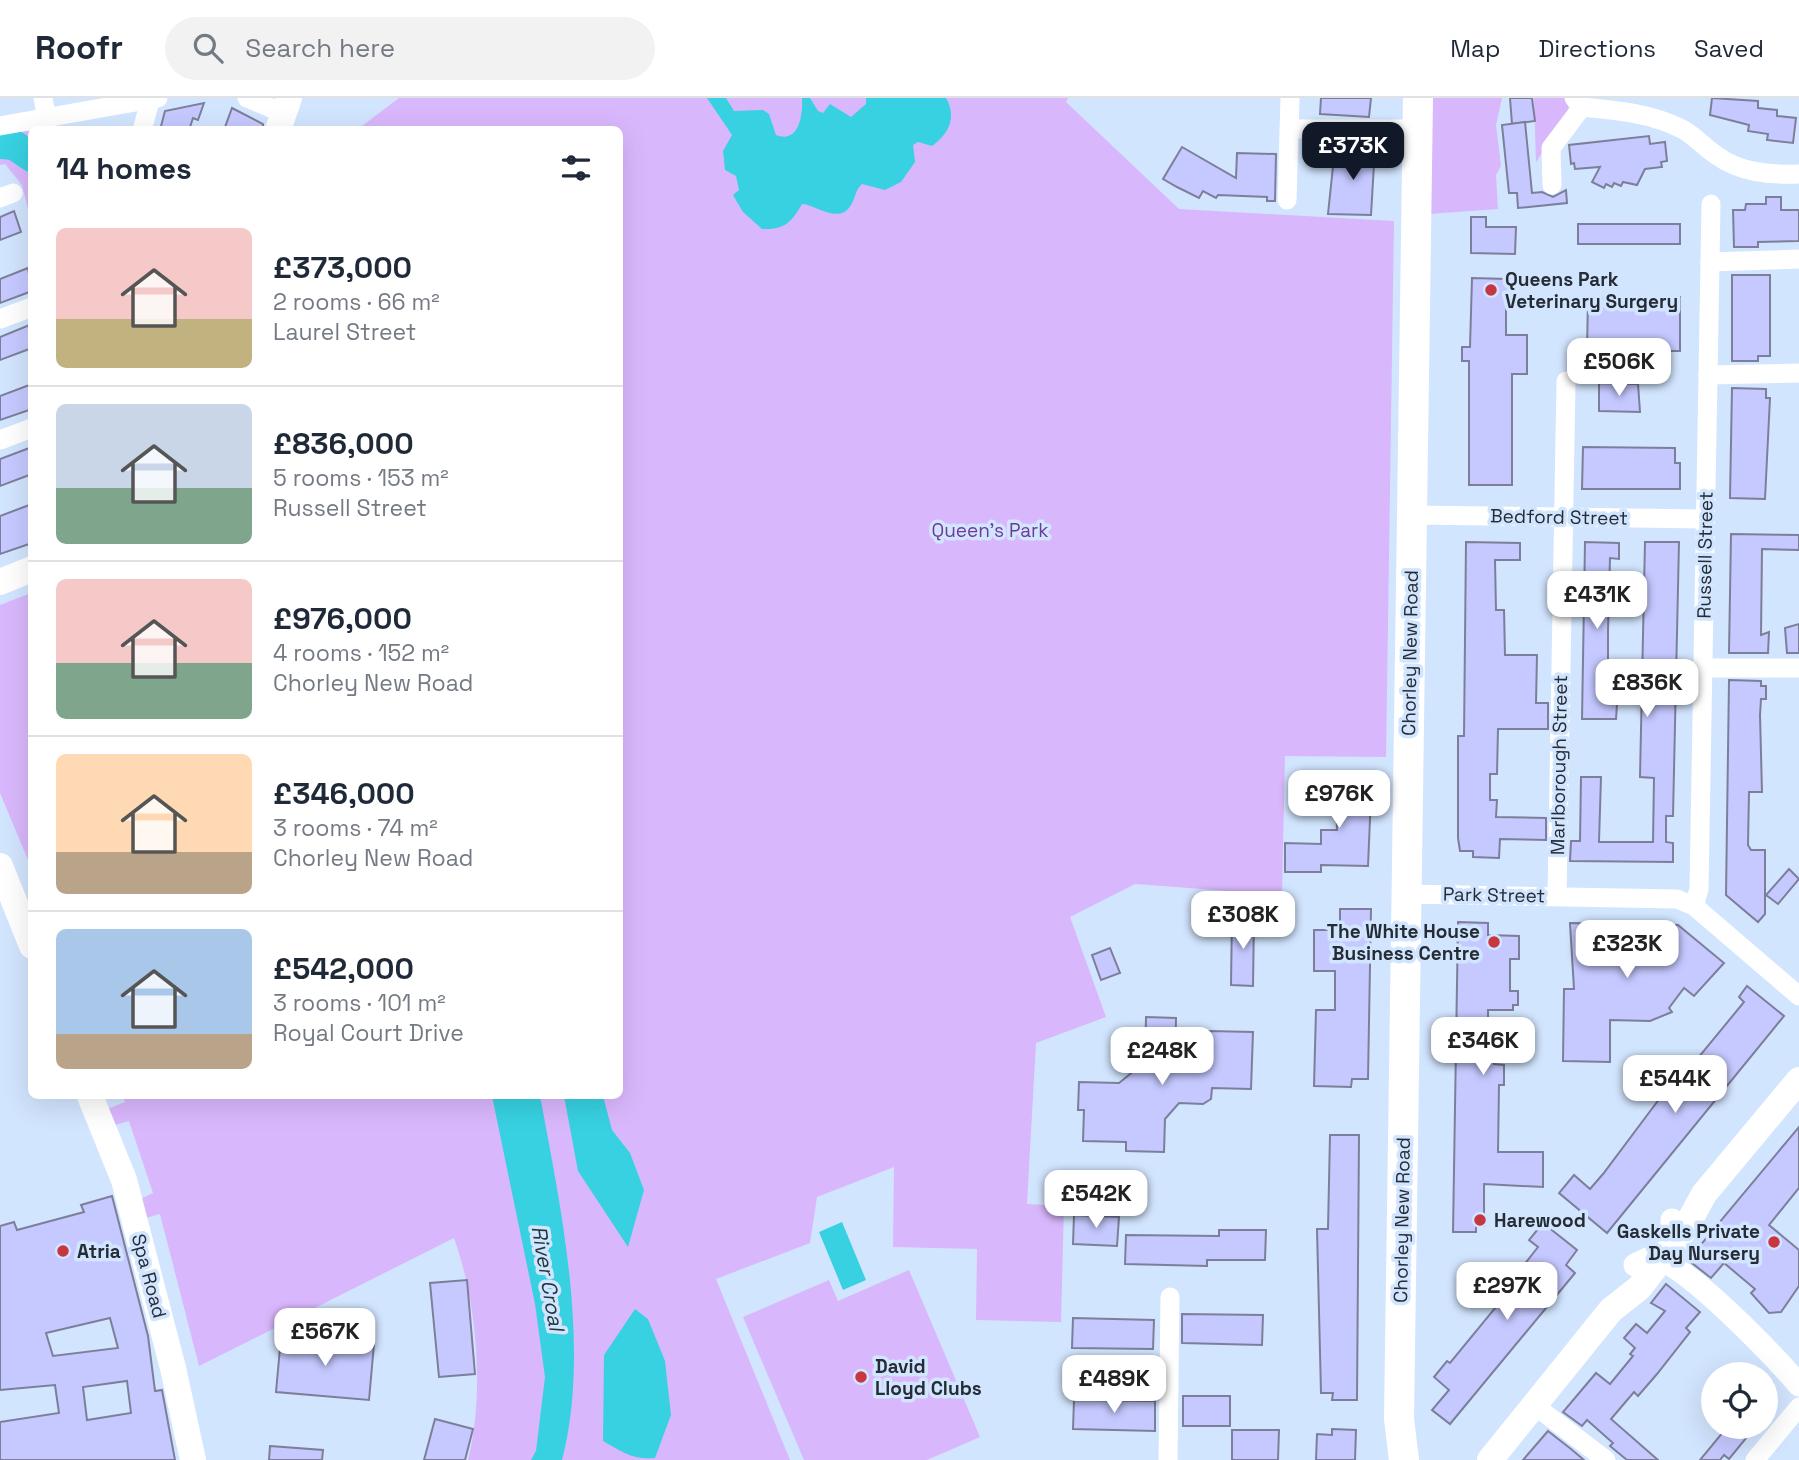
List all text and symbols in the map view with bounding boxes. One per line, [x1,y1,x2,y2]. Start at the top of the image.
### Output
search box [165,17,655,80]
text: Roofr [35,27,123,69]
icon: search [189,29,227,67]
text: Search here [245,31,395,65]
text: Map [1450,33,1500,64]
text: Directions [1538,33,1656,64]
text: Saved [1694,33,1764,64]
pin: £373K [1304,122,1402,182]
text: £373K [1318,130,1388,160]
text: 14 homes [56,149,192,188]
icon: filters [557,149,595,187]
text: £373,000 [273,248,412,287]
icon: home [112,256,196,340]
place label: Queens Park Veterinary Surgery [1505,267,1678,314]
marker: Queens Park Veterinary Surgery [1483,282,1499,298]
text: 2 rooms · 66 m² [273,287,440,317]
text: Laurel Street [273,317,416,347]
pin: £506K [1570,338,1668,398]
text: £506K [1583,346,1655,376]
text: £836,000 [273,424,414,463]
icon: home [112,432,196,516]
text: 5 rooms · 153 m² [273,463,449,493]
street label: Russell Street [1691,491,1719,619]
text: Russell Street [273,493,427,523]
street label: Bedford Street [1490,503,1628,531]
park label: Queen's Park [931,518,1049,543]
street label: Chorley New Road [1396,570,1424,736]
pin: £431K [1548,572,1646,631]
text: £431K [1563,579,1631,609]
text: £976,000 [273,599,412,638]
icon: home [112,607,196,691]
text: 4 rooms · 152 m² [273,638,449,668]
pin: £836K [1598,660,1696,719]
text: £836K [1611,667,1683,697]
text: Chorley New Road [273,668,473,698]
street label: Marlborough Street [1545,675,1573,855]
pin: £976K [1290,770,1388,830]
text: £346,000 [273,774,415,813]
text: £976K [1304,778,1374,808]
icon: home [112,782,196,866]
text: 3 rooms · 74 m² [273,813,438,843]
text: Chorley New Road [273,843,473,873]
street label: Park Street [1443,882,1545,908]
pin: £308K [1194,892,1292,951]
text: £308K [1207,899,1279,929]
place label: The White House Business Centre [1327,919,1480,966]
pin: £323K [1578,920,1676,980]
text: £323K [1592,928,1662,958]
marker: The White House Business Centre [1486,934,1502,950]
text: £542,000 [273,949,414,988]
icon: home [112,957,196,1041]
text: 3 rooms · 101 m² [273,988,446,1018]
text: Royal Court Drive [273,1018,464,1048]
pin: £346K [1434,1018,1532,1077]
text: £346K [1447,1025,1519,1055]
pin: £248K [1113,1028,1211,1087]
text: £248K [1127,1035,1197,1065]
pin: £544K [1626,1056,1724,1115]
text: £544K [1639,1063,1711,1093]
street label: Chorley New Road [1388,1137,1416,1303]
pin: £542K [1047,1170,1145,1230]
text: £542K [1060,1178,1132,1208]
place label: Harewood [1494,1208,1586,1233]
marker: Harewood [1472,1212,1488,1228]
place label: Gaskells Private Day Nursery [1617,1219,1760,1266]
water label: River Croal [525,1223,571,1335]
street label: Spa Road [126,1231,172,1321]
marker: Gaskells Private Day Nursery [1766,1234,1782,1250]
place label: Atria [77,1239,121,1264]
marker: Atria [55,1243,71,1259]
pin: £297K [1458,1262,1556,1322]
text: £297K [1472,1270,1542,1300]
pin: £567K [276,1308,374,1368]
text: £567K [290,1316,360,1346]
place label: David Lloyd Clubs [875,1354,982,1401]
pin: £489K [1065,1356,1163,1415]
map controls [1701,1362,1778,1439]
button: locate [1701,1362,1778,1439]
text: £489K [1078,1363,1150,1393]
marker: David Lloyd Clubs [853,1369,869,1385]

